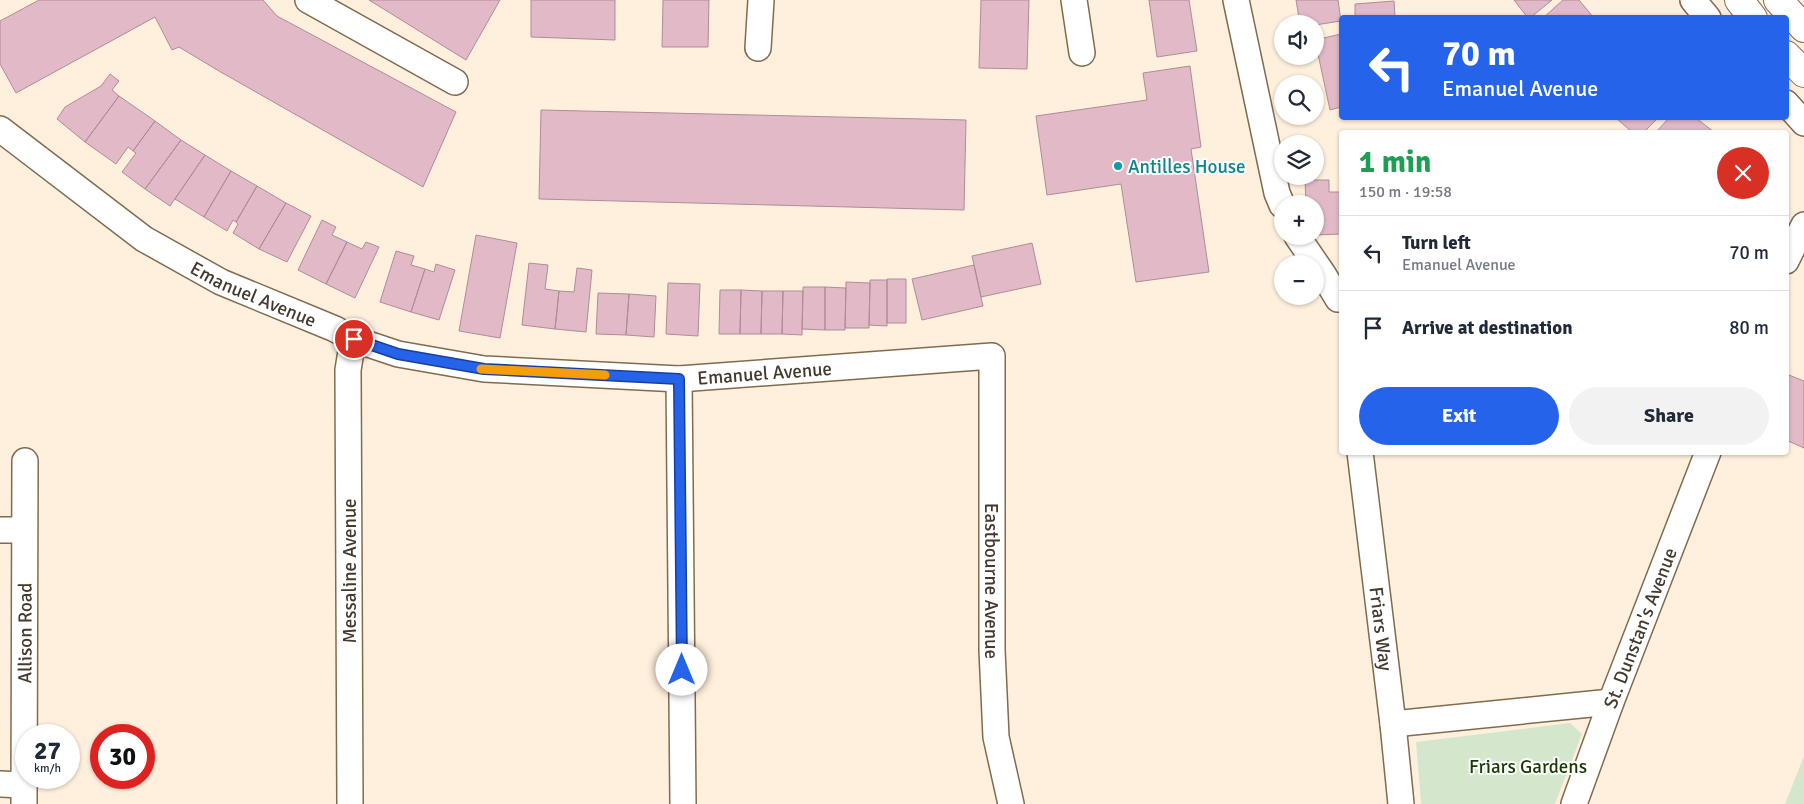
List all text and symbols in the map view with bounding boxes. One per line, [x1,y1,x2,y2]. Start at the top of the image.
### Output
map controls [1274,15,1324,305]
button: sound [1274,15,1324,65]
text: 70 m [1442,32,1516,75]
icon: left [1359,35,1424,100]
button: search [1274,75,1324,125]
text: Emanuel Avenue [1442,75,1598,102]
button: layers [1274,135,1324,185]
text: 1 min [1359,144,1431,181]
button: close [1717,147,1769,199]
place label: Antilles House [1128,155,1246,179]
marker: Antilles House [1112,160,1124,172]
text: 150 m · 19:58 [1359,182,1452,202]
button: + [1274,195,1324,245]
text: Turn left [1402,231,1471,255]
icon: left [1359,239,1387,267]
text: 70 m [1729,241,1769,265]
button: − [1274,255,1324,305]
text: Emanuel Avenue [1402,255,1516,275]
street label: Emanuel Avenue [186,256,320,333]
icon: arrive [1359,314,1387,342]
text: Arrive at destination [1402,316,1573,340]
text: 80 m [1729,316,1769,340]
pin [333,318,375,360]
icon: arrive [340,325,368,353]
street label: Emanuel Avenue [696,357,833,391]
button: Exit [1359,387,1559,445]
button: Share [1569,387,1769,445]
street label: Messaline Avenue [338,498,362,644]
street label: Eastbourne Avenue [979,503,1003,660]
street label: St. Dunstan's Avenue [1599,544,1683,712]
street label: Allison Road [13,582,38,684]
street label: Friars Way [1363,585,1397,673]
position arrow [655,643,707,695]
speed limit sign: 30 [90,724,155,789]
text: 27 [34,735,61,766]
park label: Friars Gardens [1469,755,1587,779]
text: km/h [34,761,61,776]

